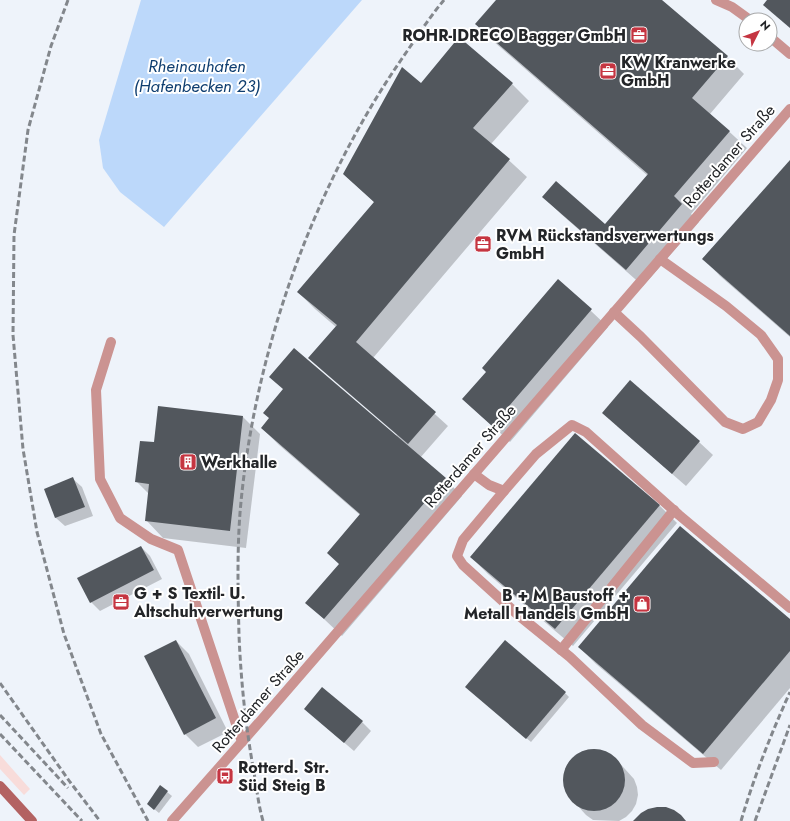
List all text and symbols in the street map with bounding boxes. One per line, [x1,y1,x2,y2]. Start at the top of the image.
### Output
north arrow [738,12,778,52]
text: N [757,17,774,34]
place label: ROHR-IDRECO Bagger GmbH [402,24,626,47]
office icon: ROHR-IDRECO Bagger GmbH [629,25,649,45]
place label: KW Kranwerke GmbH [621,51,736,92]
water label: Rheinauhafen (Hafenbecken 23) [134,54,260,98]
office icon: KW Kranwerke GmbH [598,61,618,81]
street label: Rotterdamer Straße [678,99,780,213]
place label: RVM Rückstandsverwertungs GmbH [496,224,714,265]
office icon: RVM Rückstandsverwertungs GmbH [473,234,493,254]
street label: Rotterdamer Straße [419,399,521,513]
place label: Werkhalle [201,451,277,474]
building icon: Werkhalle [178,452,198,472]
place label: G + S Textil- U. Altschuhverwertung [133,582,283,623]
place label: B + M Baustoff + Metall Handels GmbH [464,584,629,625]
office icon: G + S Textil- U. Altschuhverwertung [111,592,131,612]
shop icon: B + M Baustoff + Metall Handels GmbH [632,594,652,614]
street label: Rotterdamer Straße [207,644,309,758]
place label: Rotterd. Str. Süd Steig B [238,756,329,797]
bus stop icon: Rotterd. Str. Süd Steig B [215,766,235,786]

